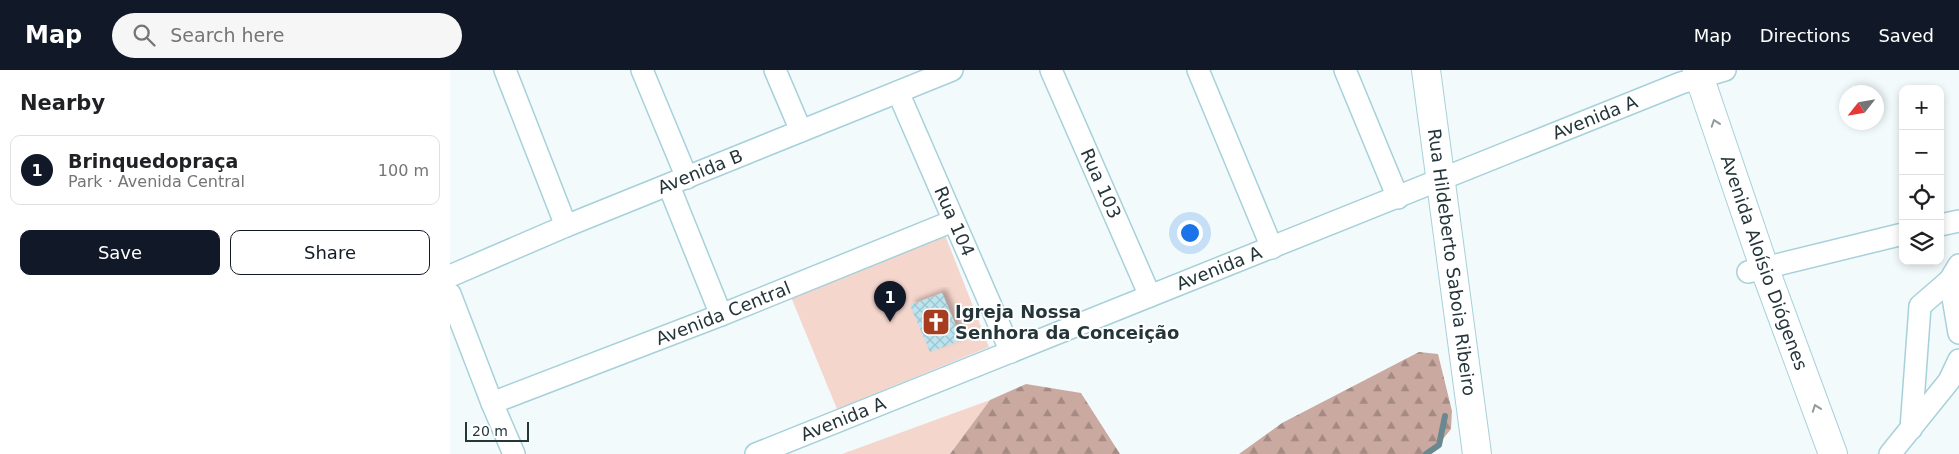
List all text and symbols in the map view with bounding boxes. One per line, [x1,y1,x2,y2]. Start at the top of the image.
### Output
search box [112,13,462,58]
text: Map [25,21,82,49]
icon: search [130,21,158,49]
text: Search here [170,24,284,46]
text: Map [1694,25,1732,46]
text: Directions [1760,25,1850,46]
text: Saved [1878,25,1934,46]
north arrow [1839,85,1884,130]
map controls [1899,85,1944,265]
button: + [1899,85,1944,130]
street label: Avenida A [1549,90,1641,144]
text: Nearby [20,91,105,115]
one-way arrow [1711,120,1721,128]
street label: Rua Hildeberto Saboia Ribeiro [1424,127,1480,397]
button: − [1899,130,1944,175]
street label: Avenida B [654,145,746,198]
street label: Rua 103 [1077,145,1126,222]
text: Brinquedopraça [68,150,238,172]
street label: Avenida Aloísio Diógenes [1717,152,1812,373]
text: 1 [31,161,43,180]
text: 100 m [378,161,429,180]
text: Park · Avenida Central [68,172,245,191]
button: locate [1899,175,1944,220]
street label: Rua 104 [930,183,979,259]
your location [1177,220,1203,246]
button: layers [1899,220,1944,265]
button: Save [20,230,220,275]
button: Share [230,230,430,275]
street label: Avenida A [1173,241,1265,294]
street label: Avenida Central [653,277,794,349]
pin: 1 [874,281,906,322]
place label: Igreja Nossa Senhora da Conceição [955,301,1179,343]
church icon: Igreja Nossa Senhora da Conceição [921,307,951,337]
street label: Avenida A [797,392,889,445]
one-way arrow [1812,405,1822,413]
scale bar [465,419,529,442]
text: 20 m [472,423,508,439]

